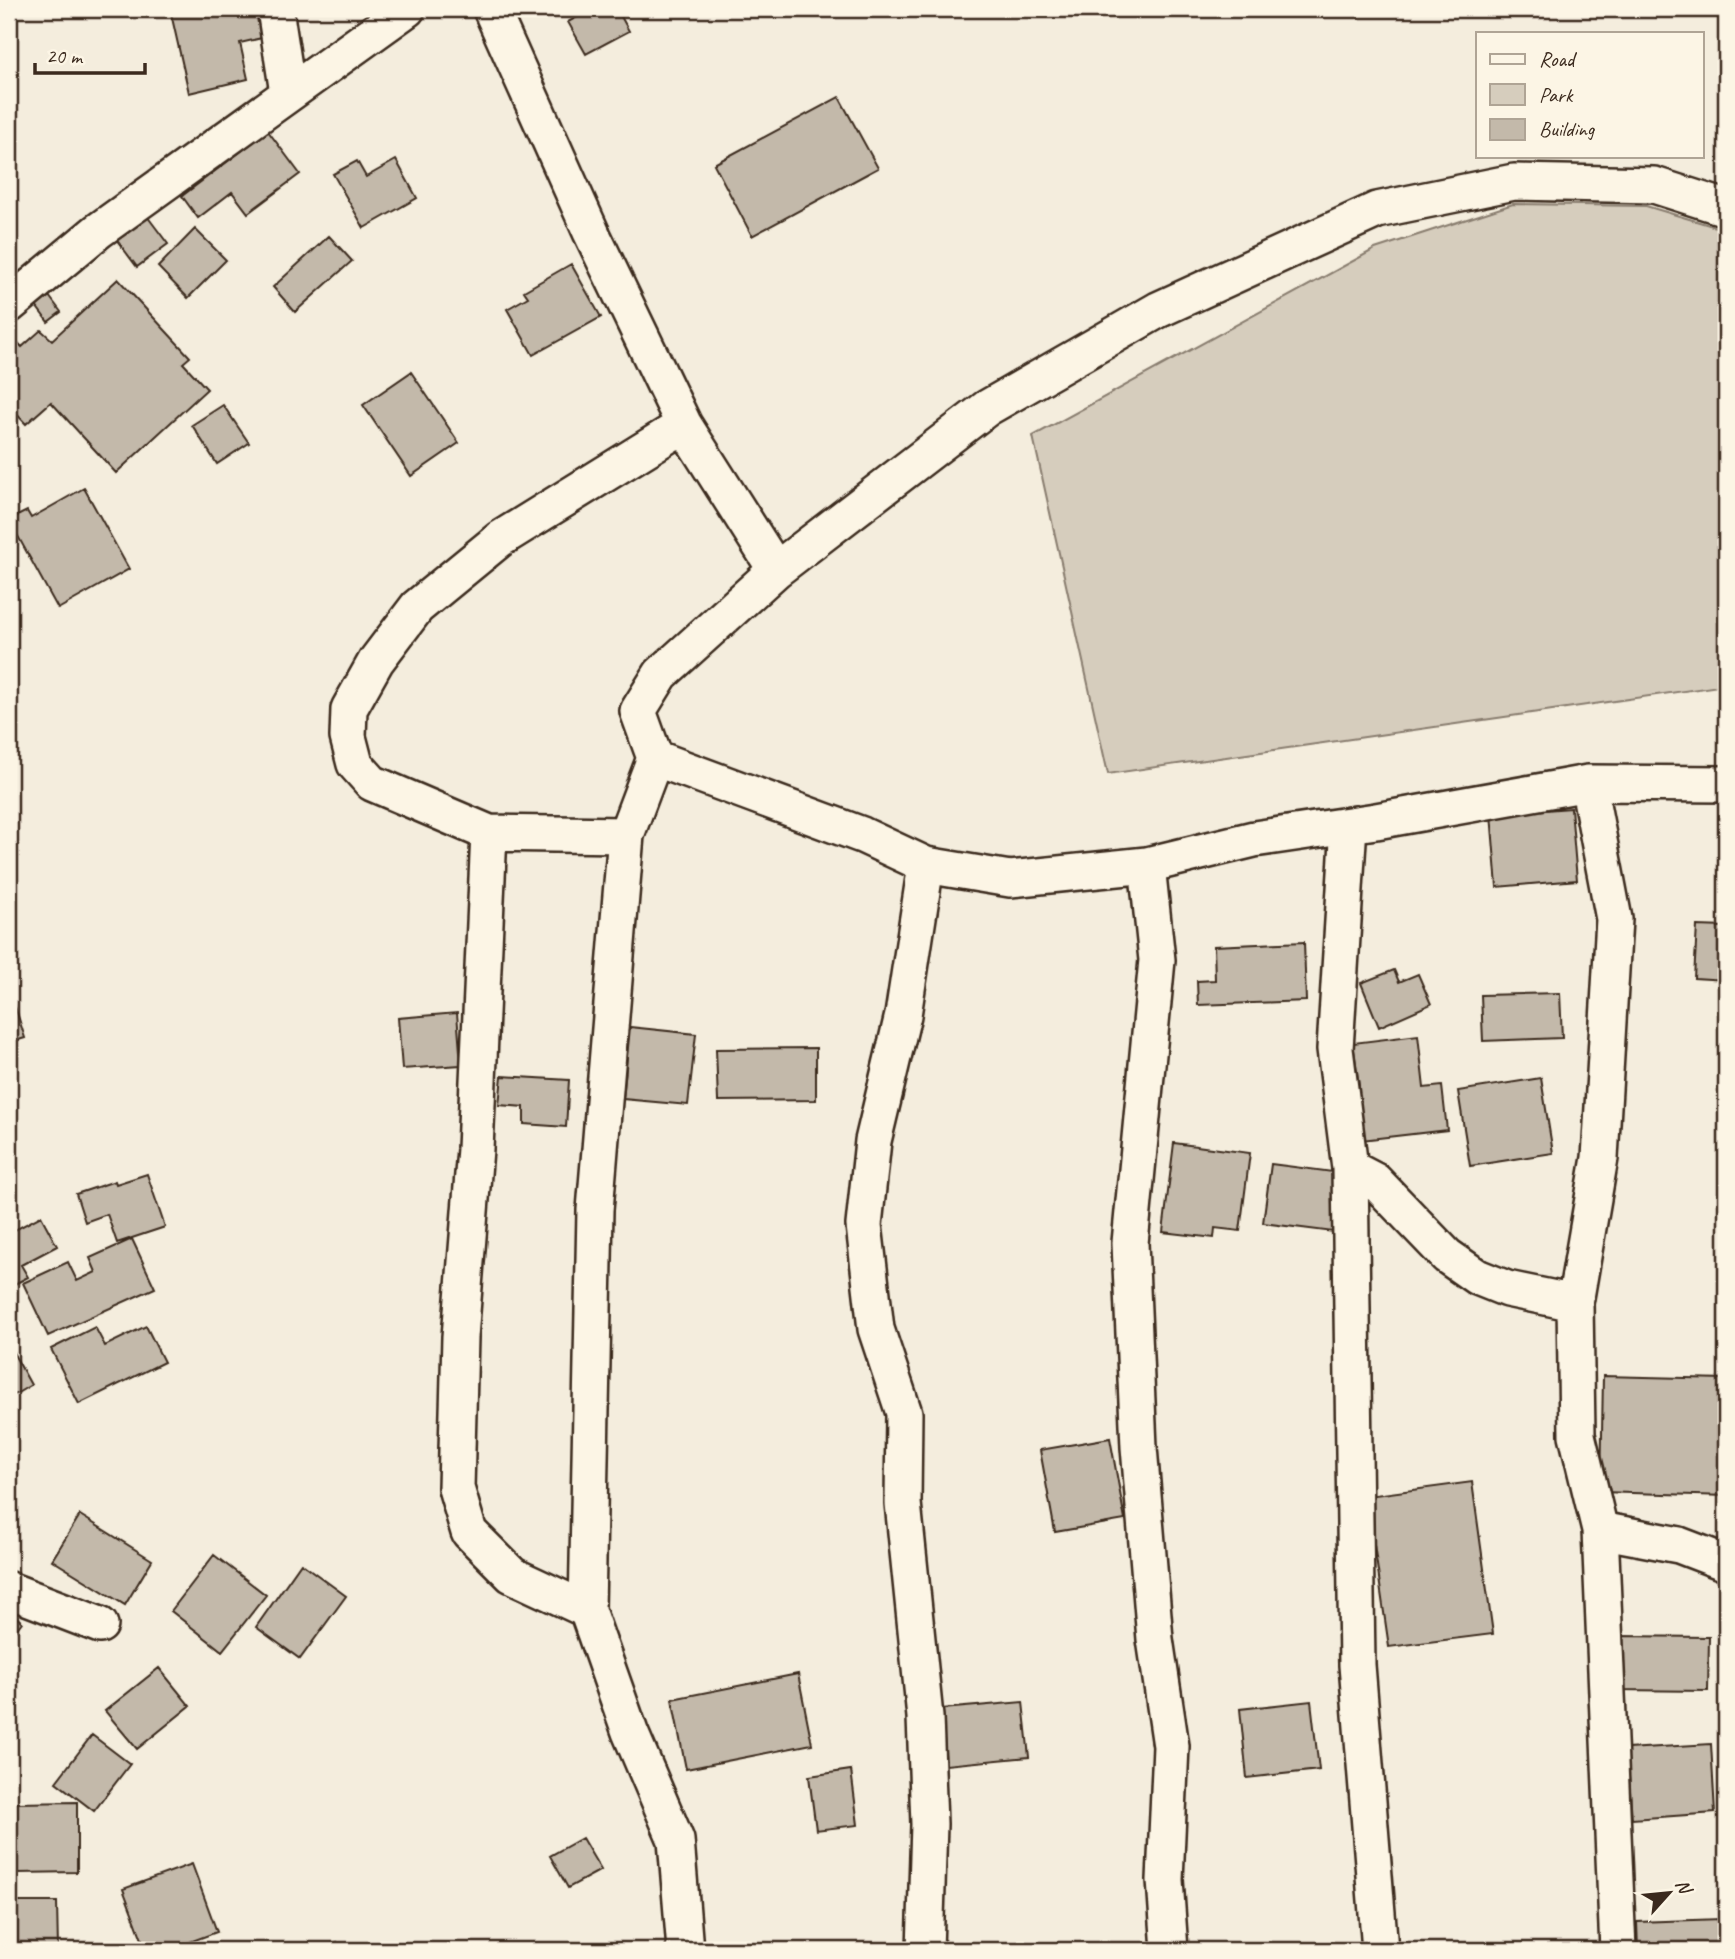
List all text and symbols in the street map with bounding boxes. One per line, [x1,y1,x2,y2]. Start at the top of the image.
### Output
scale bar [35,32,145,76]
legend [1476,32,1704,158]
text: 20 m [46,43,84,69]
text: Road [1539,46,1578,72]
text: Park [1539,82,1574,108]
text: Building [1539,116,1596,142]
north arrow [1634,1857,1704,1927]
text: N [1670,1875,1698,1899]

